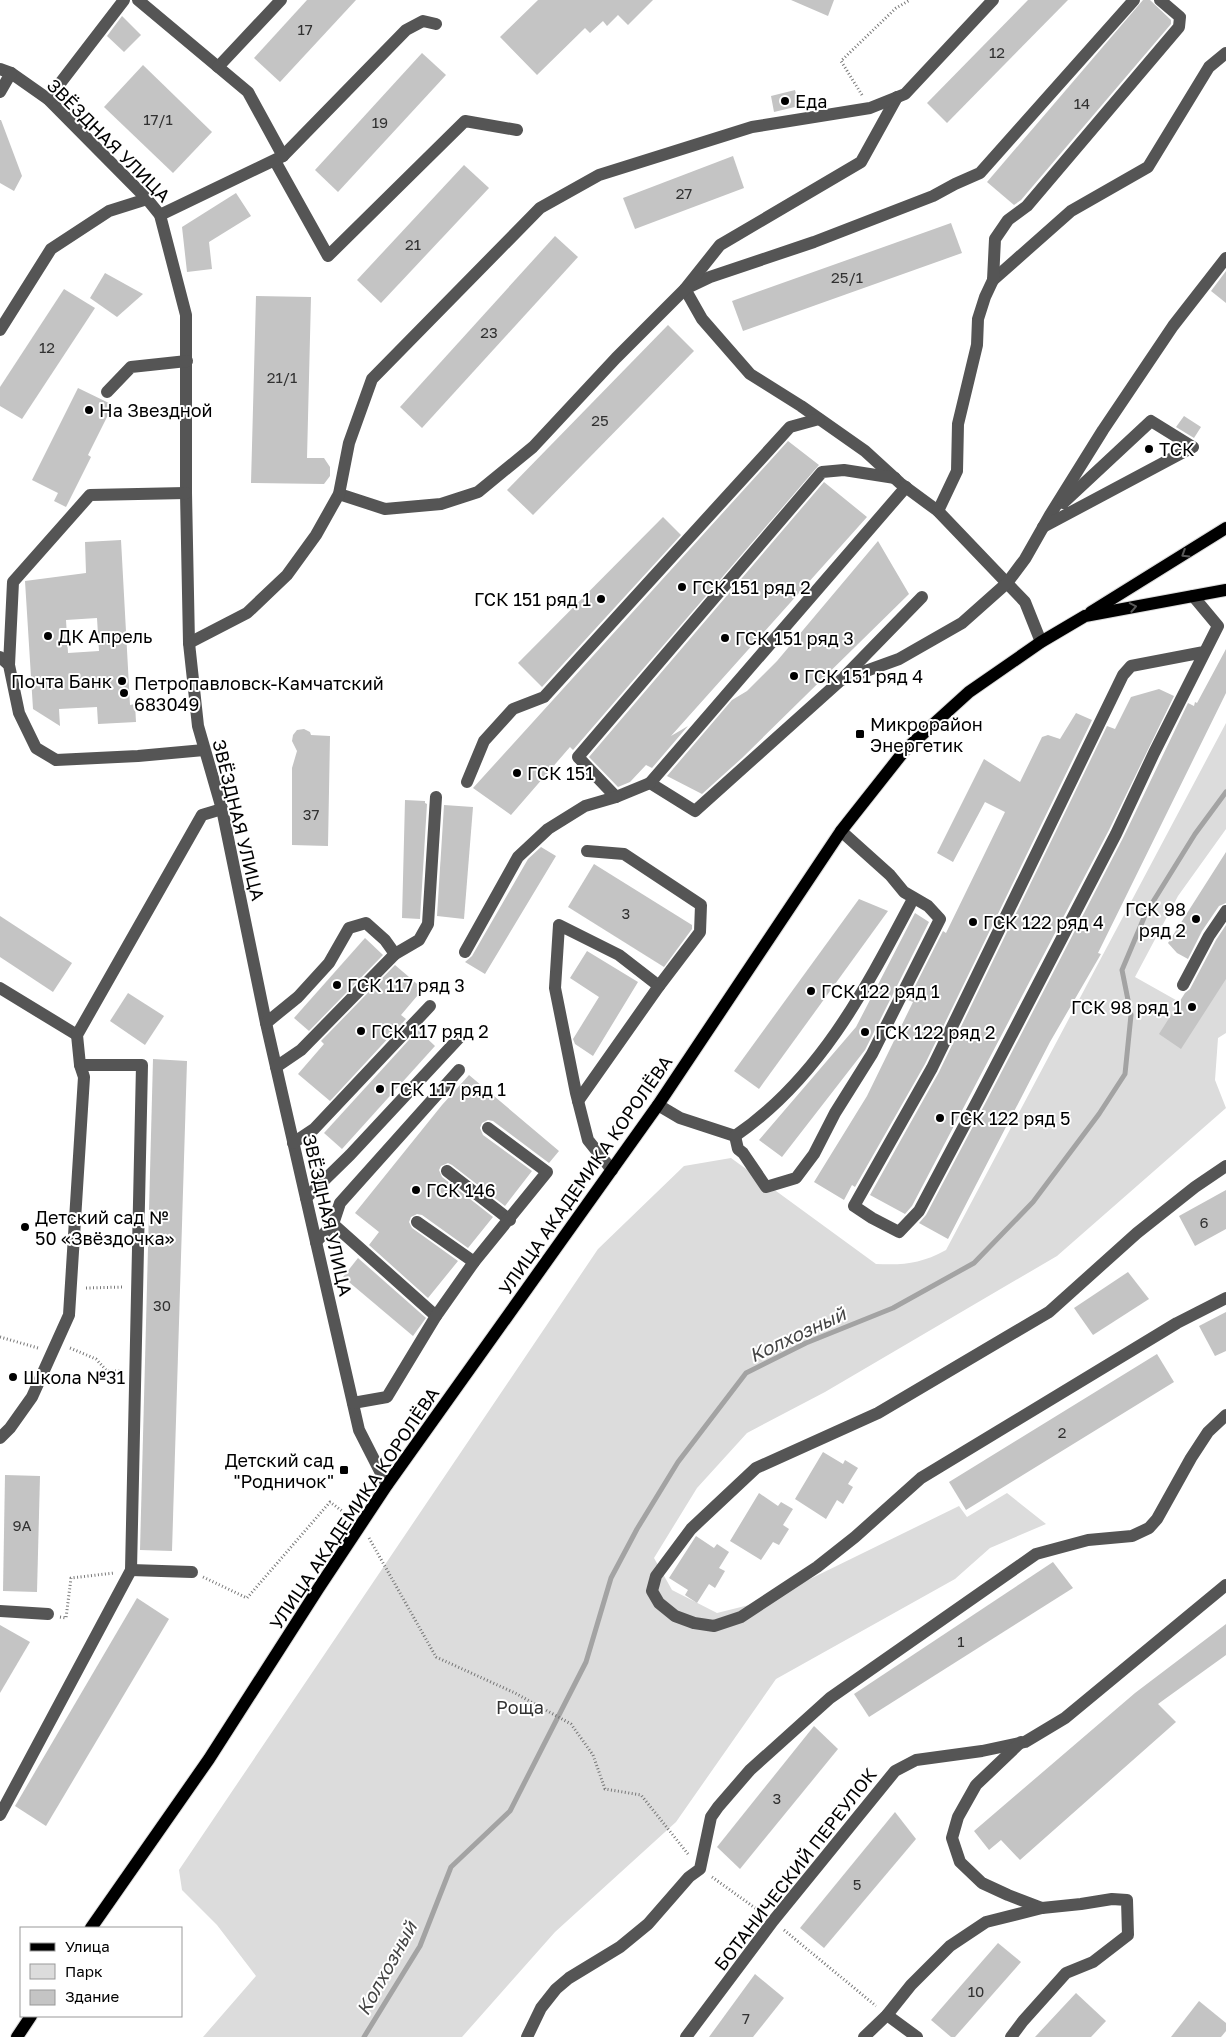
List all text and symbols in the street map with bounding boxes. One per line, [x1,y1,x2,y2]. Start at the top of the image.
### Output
house number: 17 [297,20,313,38]
house number: 12 [989,43,1005,61]
street label: ЗВЁЗДНАЯ УЛИЦА [43,74,175,206]
place label: Еда [795,90,827,112]
house number: 14 [1074,94,1090,112]
marker: Еда [779,95,791,107]
house number: 17/1 [143,110,173,128]
house number: 19 [372,113,388,131]
house number: 27 [676,184,692,202]
house number: 21 [405,235,421,253]
house number: 25/1 [831,268,863,286]
house number: 23 [480,323,498,341]
house number: 12 [39,338,55,356]
house number: 21/1 [267,368,297,386]
place label: На Звездной [99,399,213,421]
marker: На Звездной [83,404,95,416]
house number: 25 [591,411,609,429]
place label: ТСК [1159,438,1195,460]
marker: ТСК [1143,443,1155,455]
one-way arrow [1181,547,1190,557]
place label: ГСК 151 ряд 2 [692,576,811,598]
marker: ГСК 151 ряд 2 [676,581,688,593]
place label: ГСК 151 ряд 1 [474,588,591,610]
marker: ГСК 151 ряд 1 [595,593,607,605]
one-way arrow [1128,603,1137,613]
place label: ДК Апрель [58,625,152,647]
place label: ГСК 151 ряд 3 [735,627,854,649]
marker: ДК Апрель [42,630,54,642]
marker: ГСК 151 ряд 3 [719,632,731,644]
place label: ГСК 151 ряд 4 [804,665,923,687]
place label: Почта Банк [11,670,112,692]
marker: ГСК 151 ряд 4 [788,670,800,682]
place label: Петропавловск-Камчатский 683049 [134,672,384,715]
marker: Почта Банк [116,675,128,687]
marker: Петропавловск-Камчатский 683049 [118,687,130,699]
place label: Микрорайон Энергетик [870,713,983,756]
marker: Микрорайон Энергетик [854,728,866,740]
street label: ЗВЁЗДНАЯ УЛИЦА [208,737,270,903]
place label: ГСК 151 [527,762,594,784]
marker: ГСК 151 [511,767,523,779]
house number: 37 [303,805,319,823]
place label: ГСК 98 ряд 2 [1125,898,1186,941]
house number: 3 [622,904,630,922]
place label: ГСК 122 ряд 4 [983,911,1104,933]
marker: ГСК 98 ряд 2 [1190,913,1202,925]
marker: ГСК 122 ряд 4 [967,916,979,928]
place label: ГСК 117 ряд 3 [347,974,465,996]
marker: ГСК 117 ряд 3 [331,979,343,991]
place label: ГСК 122 ряд 1 [821,980,940,1002]
marker: ГСК 122 ряд 1 [805,985,817,997]
place label: ГСК 98 ряд 1 [1071,996,1182,1018]
marker: ГСК 98 ряд 1 [1186,1001,1198,1013]
place label: ГСК 117 ряд 2 [371,1020,489,1042]
place label: ГСК 122 ряд 2 [875,1021,995,1043]
marker: ГСК 117 ряд 2 [355,1025,367,1037]
marker: ГСК 122 ряд 2 [859,1026,871,1038]
street label: УЛИЦА АКАДЕМИКА КОРОЛЁВА [494,1051,676,1299]
place label: ГСК 117 ряд 1 [390,1078,506,1100]
marker: ГСК 117 ряд 1 [374,1083,386,1095]
place label: ГСК 122 ряд 5 [950,1107,1070,1129]
marker: ГСК 122 ряд 5 [934,1112,946,1124]
street label: ЗВЁЗДНАЯ УЛИЦА [299,1132,357,1298]
place label: ГСК 146 [426,1179,496,1201]
marker: ГСК 146 [410,1184,422,1196]
place label: Детский сад № 50 «Звёздочка» [35,1206,175,1249]
house number: 6 [1199,1213,1209,1231]
marker: Детский сад № 50 «Звёздочка» [19,1221,31,1233]
house number: 30 [153,1296,171,1314]
water label: Колхозный [745,1301,850,1366]
place label: Школа №31 [23,1366,126,1388]
marker: Школа №31 [7,1371,19,1383]
street label: УЛИЦА АКАДЕМИКА КОРОЛЁВА [265,1383,443,1633]
house number: 2 [1058,1423,1066,1441]
place label: Детский сад "Родничок" [225,1449,334,1492]
marker: Детский сад "Родничок" [338,1464,350,1476]
house number: 9А [12,1516,32,1534]
house number: 1 [957,1632,965,1650]
park label: Роща [496,1696,544,1718]
street label: БОТАНИЧЕСКИЙ ПЕРЕУЛОК [709,1763,881,1975]
house number: 3 [773,1789,781,1807]
house number: 5 [853,1875,861,1893]
water label: Колхозный [351,1916,422,2019]
legend [20,1927,182,2017]
text: Улица [65,1937,110,1955]
text: Парк [65,1962,103,1980]
house number: 10 [968,1982,984,2000]
text: Здание [65,1987,119,2005]
house number: 7 [742,2009,750,2027]

